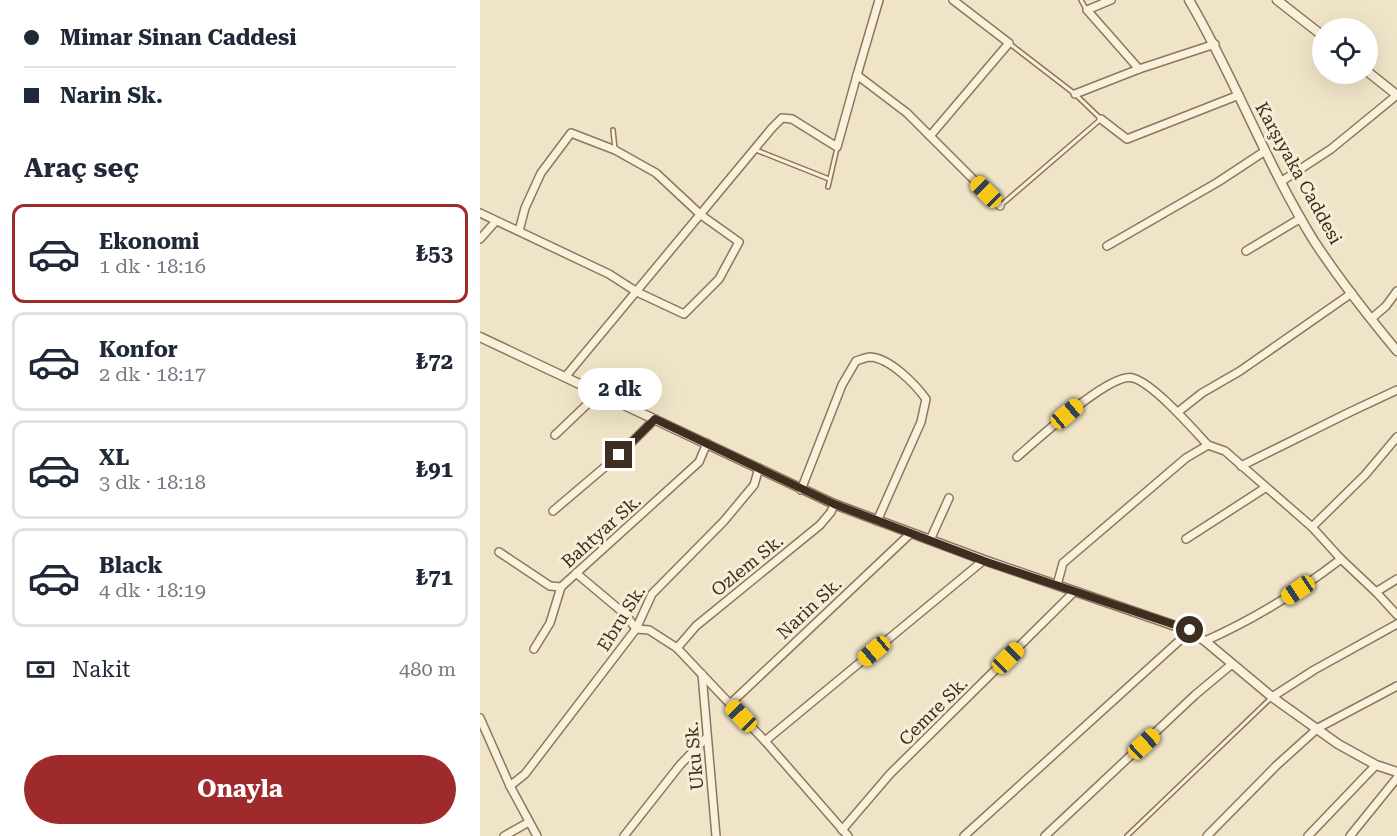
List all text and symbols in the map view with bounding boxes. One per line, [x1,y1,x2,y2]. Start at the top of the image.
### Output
map controls [1312,18,1378,84]
button: locate [1312,18,1378,84]
text: Mimar Sinan Caddesi [60,25,297,50]
text: Narin Sk. [60,83,163,108]
street label: Karşıyaka Caddesi [1251,98,1347,248]
text: Araç seç [24,152,139,184]
car [967,173,1005,211]
icon: car [27,227,81,281]
text: Ekonomi [99,229,199,254]
text: ₺53 [416,241,453,266]
text: 1 dk · 18:16 [99,254,206,278]
icon: car [27,335,81,389]
text: Konfor [99,337,178,362]
text: ₺72 [416,349,453,374]
text: 2 dk · 18:17 [99,362,206,386]
callout: 2 dk [577,368,661,410]
text: 2 dk [598,377,642,401]
car [1047,396,1087,432]
route end [605,441,632,468]
icon: car [27,443,81,497]
text: XL [99,445,129,470]
text: ₺91 [416,457,453,482]
text: 3 dk · 18:18 [99,470,206,494]
street label: Bahtyar Sk. [557,490,645,572]
street label: Ozlem Sk. [707,530,787,600]
icon: car [27,551,81,605]
text: Black [99,553,163,578]
text: ₺71 [416,565,453,590]
car [1278,572,1318,608]
street label: Narin Sk. [772,573,846,643]
text: 4 dk · 18:19 [99,578,206,602]
street label: Ebru Sk. [593,581,649,655]
route start [1176,616,1203,643]
car [854,633,894,669]
car [989,639,1027,677]
icon: cash [24,653,57,686]
text: Nakit [72,657,130,682]
text: 480 m [399,657,456,681]
street label: Cemre Sk. [894,672,972,750]
car [722,697,760,735]
street label: Uku Sk. [681,721,707,791]
car [1125,725,1163,763]
button: Onayla [24,755,456,824]

